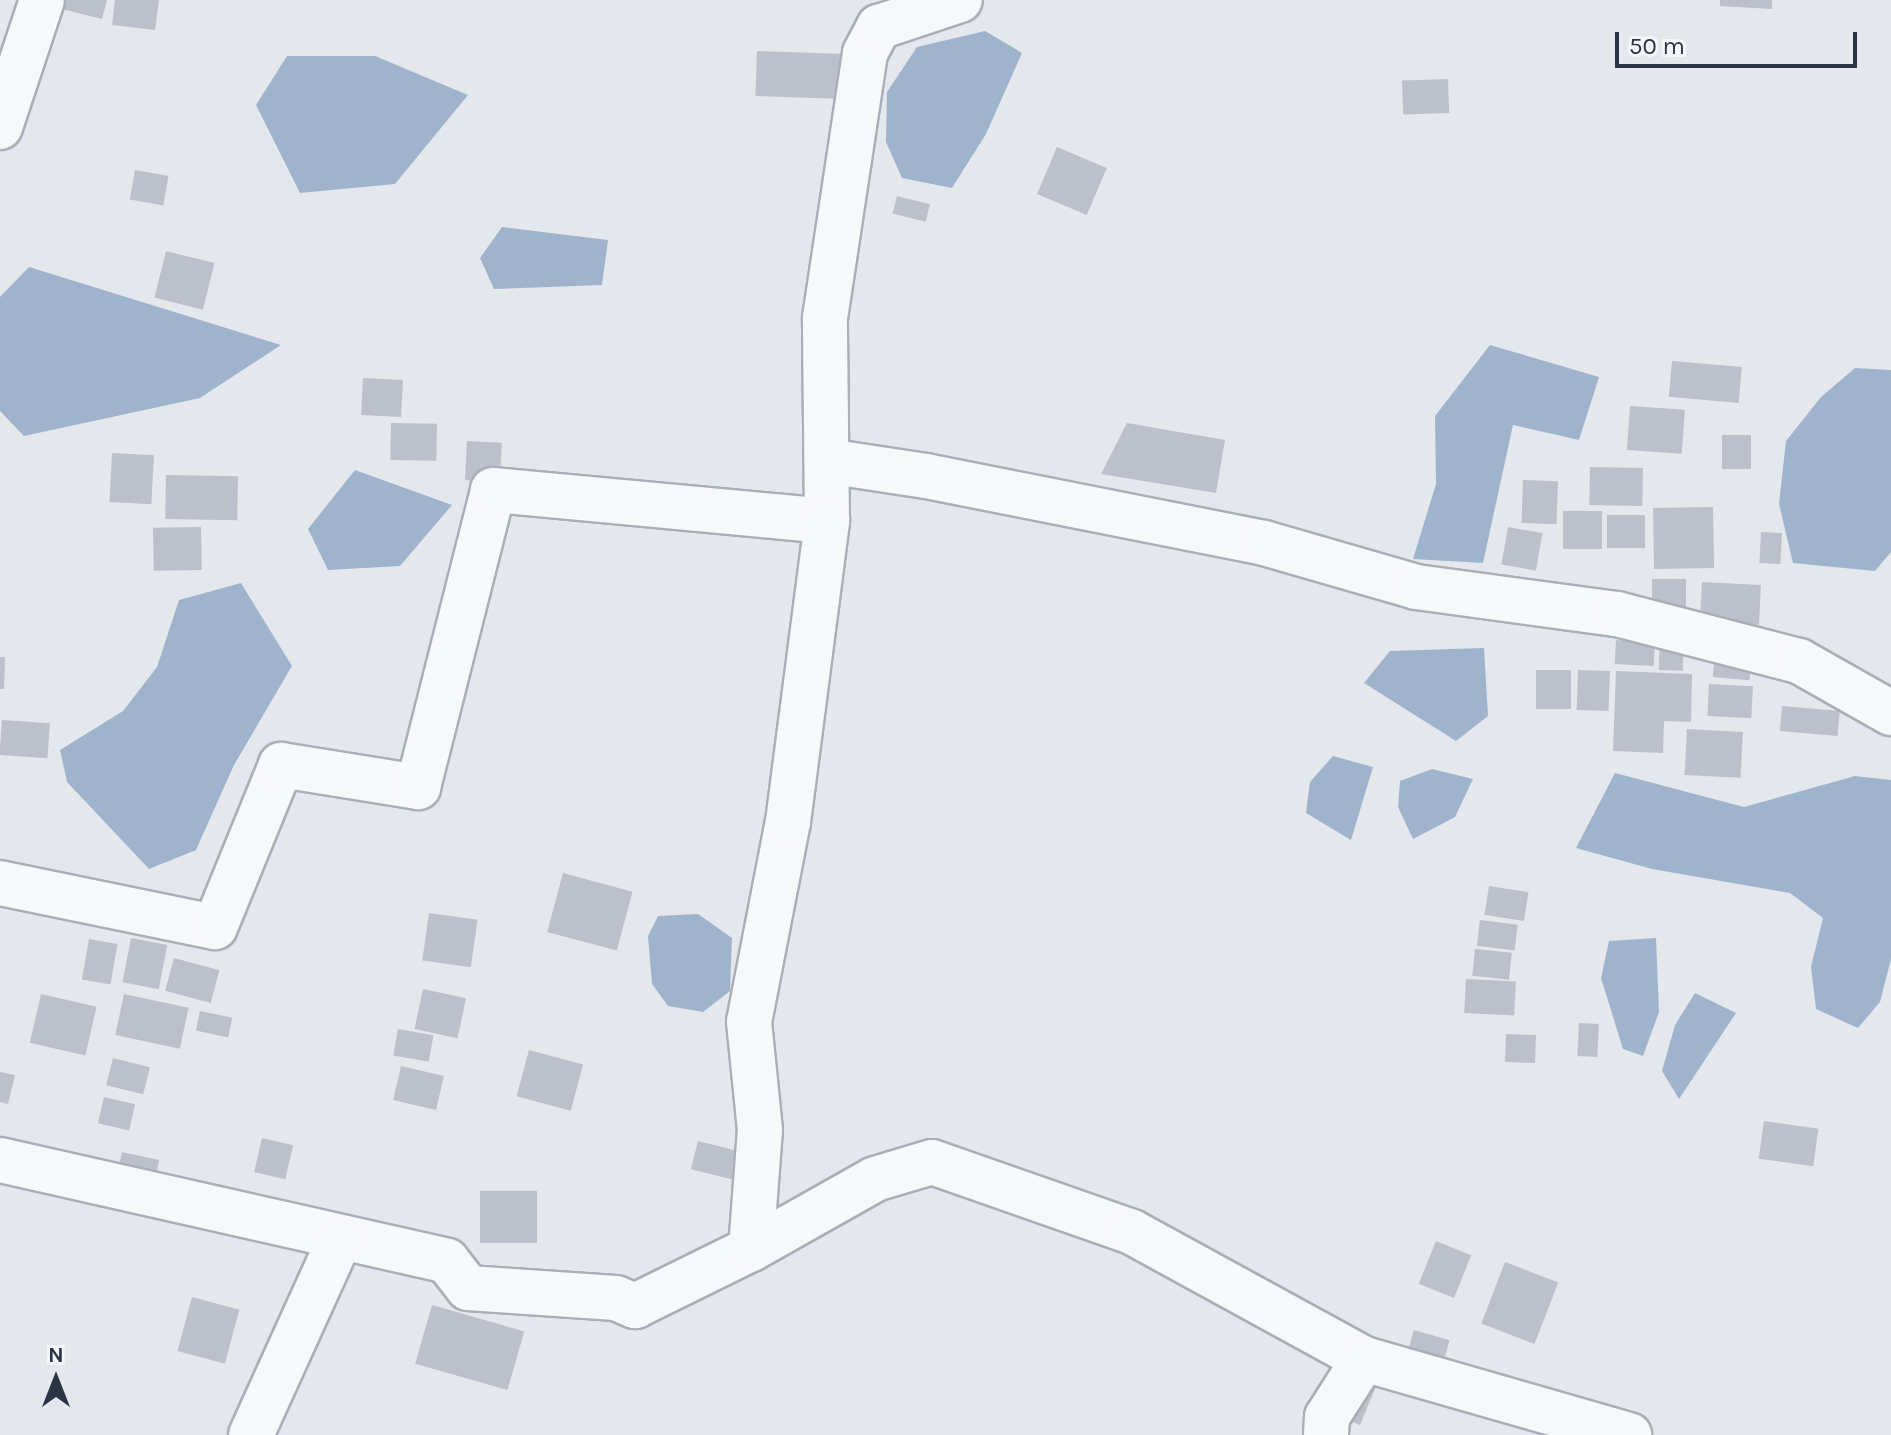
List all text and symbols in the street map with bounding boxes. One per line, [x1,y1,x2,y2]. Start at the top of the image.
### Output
scale bar [1619,16,1861,66]
text: 50 m [1629,32,1685,60]
north arrow [16,1339,96,1419]
text: N [48,1342,64,1368]

